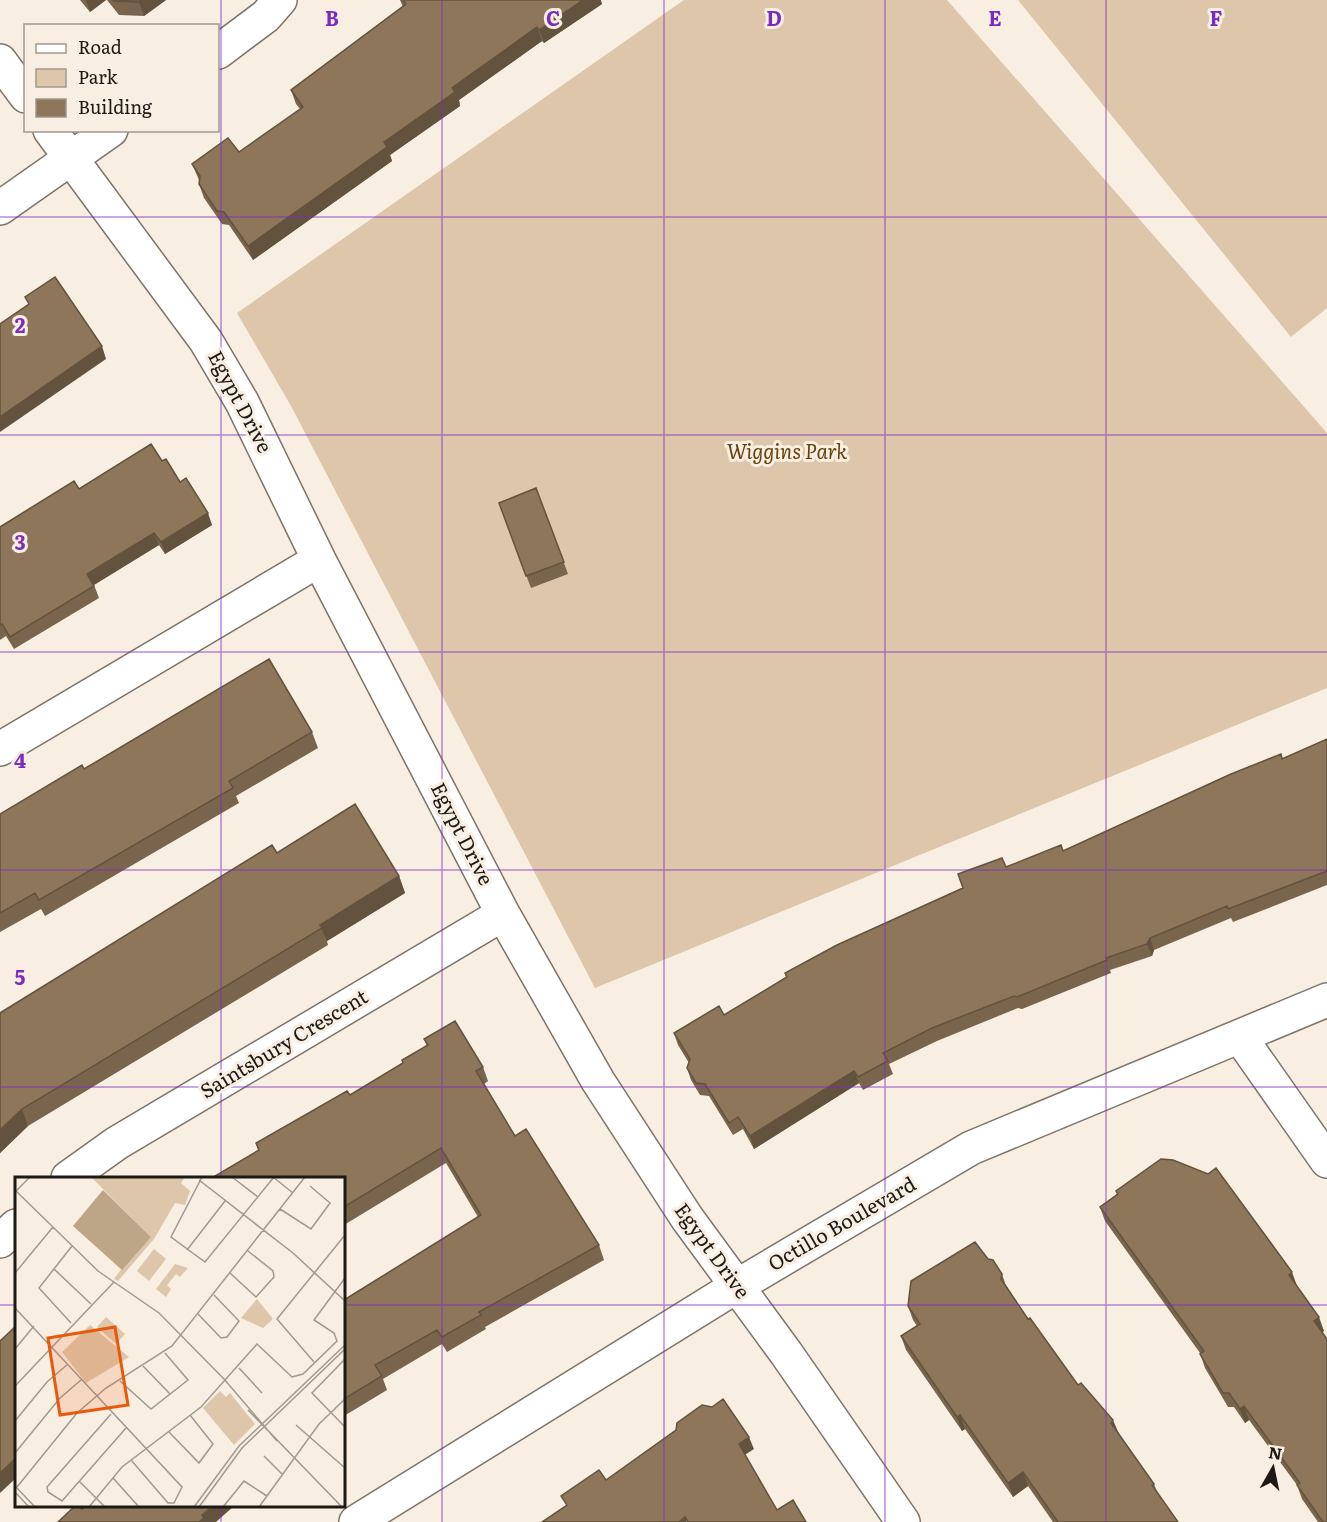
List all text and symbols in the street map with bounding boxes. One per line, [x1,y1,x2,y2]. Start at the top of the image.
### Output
text: B [325,2,339,32]
text: C [546,2,560,32]
text: D [766,2,782,32]
text: E [988,2,1002,32]
text: F [1210,2,1223,32]
legend [24,24,219,132]
text: Road [78,33,122,60]
text: Park [78,63,119,90]
text: Building [78,93,153,120]
text: 2 [15,309,26,339]
street label: Egypt Drive [202,345,281,458]
park label: Wiggins Park [727,435,847,465]
text: 3 [14,526,26,556]
text: 4 [14,744,26,774]
street label: Egypt Drive [425,776,503,890]
text: 5 [15,961,26,991]
street label: Saintsbury Crescent [193,980,373,1104]
street label: Octillo Boulevard [761,1168,921,1277]
inset map [15,1177,345,1507]
street label: Egypt Drive [669,1196,759,1304]
north arrow [1243,1438,1303,1498]
text: N [1267,1439,1284,1465]

